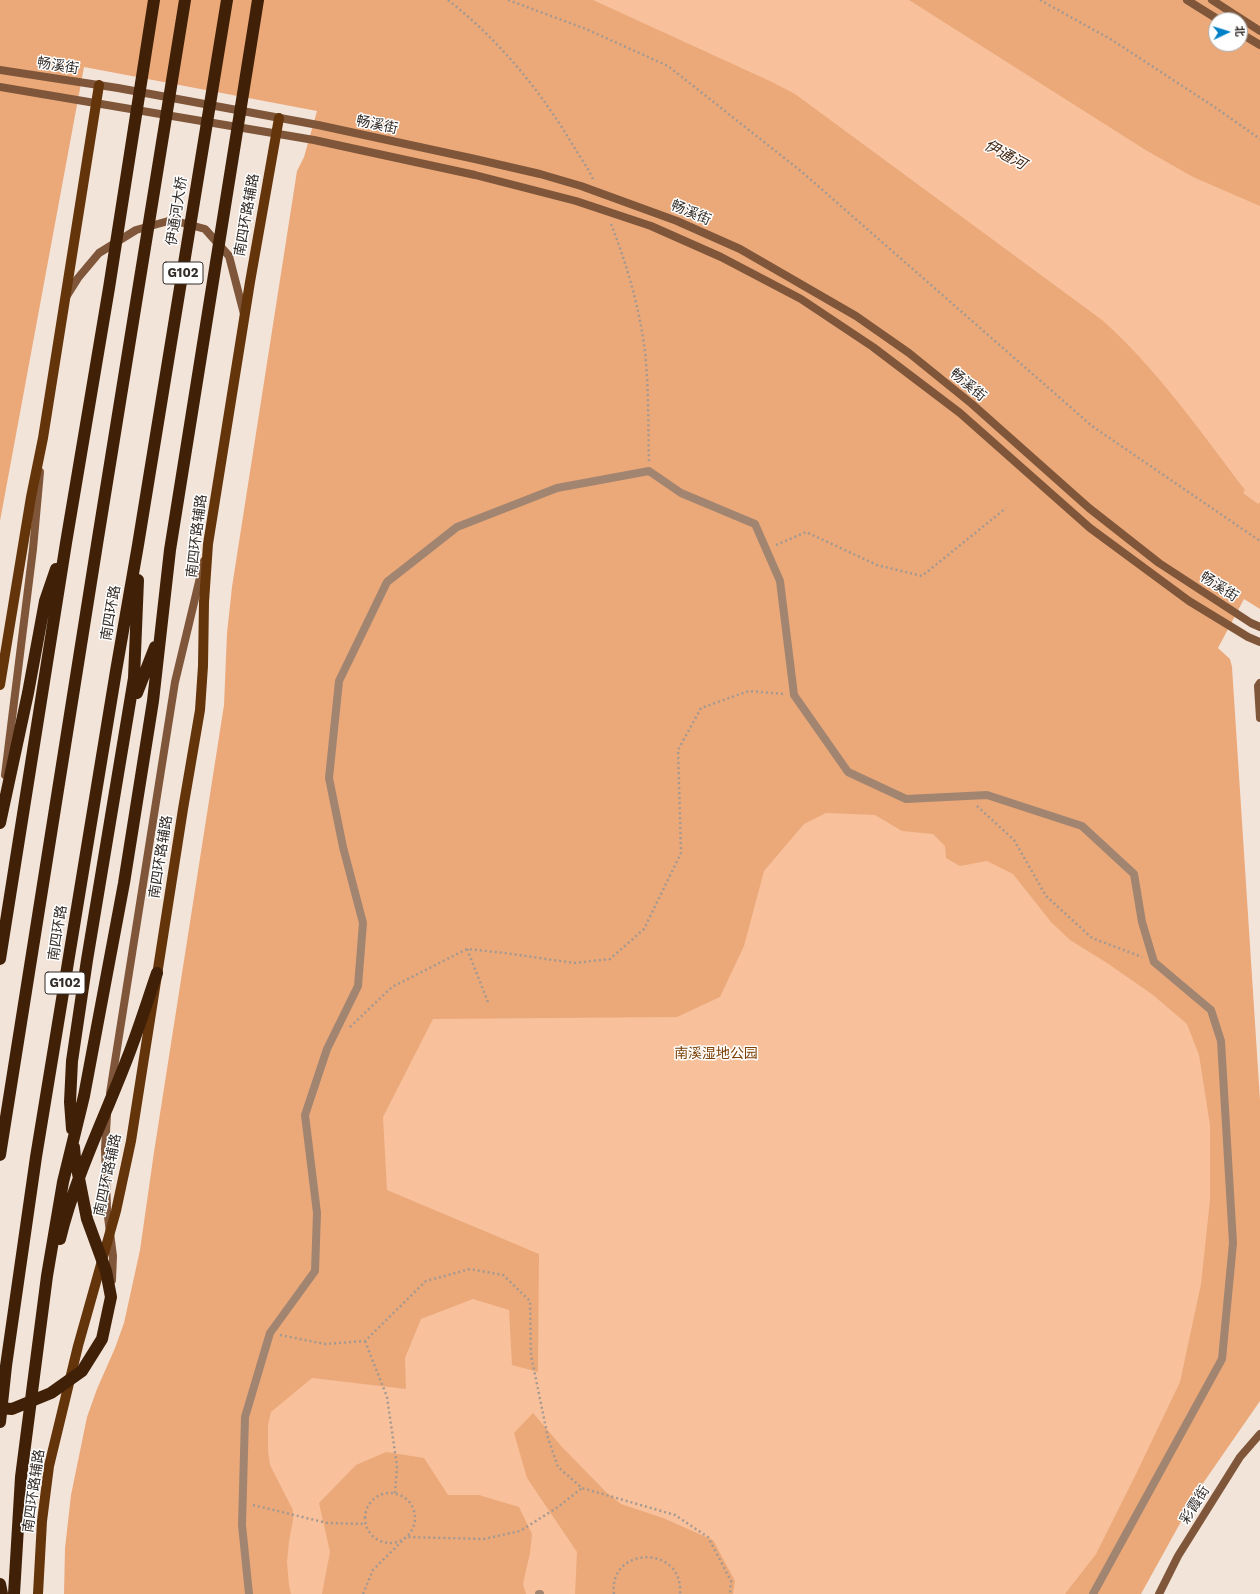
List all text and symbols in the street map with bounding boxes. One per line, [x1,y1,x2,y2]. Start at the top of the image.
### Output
north arrow [1208,12,1248,52]
text: 北 [1233,25,1246,37]
street label: 畅溪街 [36,54,80,78]
street label: 畅溪街 [355,112,399,138]
water label: 伊通河 [981,136,1029,174]
street label: 南四环路辅路 [231,172,263,258]
street label: 伊通河大桥 [163,175,191,247]
street label: 畅溪街 [668,197,714,229]
road number: G102 [163,262,203,284]
street label: 畅溪街 [947,365,989,405]
street label: 南四环路辅路 [184,493,210,579]
street label: 畅溪街 [1197,569,1241,605]
street label: 南四环路 [98,584,124,642]
street label: 南四环路辅路 [146,814,176,900]
street label: 南四环路 [45,904,71,962]
road number: G102 [45,972,85,994]
park label: 南溪湿地公园 [674,1046,758,1062]
street label: 南四环路辅路 [91,1132,125,1218]
street label: 南四环路辅路 [20,1448,48,1534]
street label: 彩霞街 [1177,1483,1213,1527]

